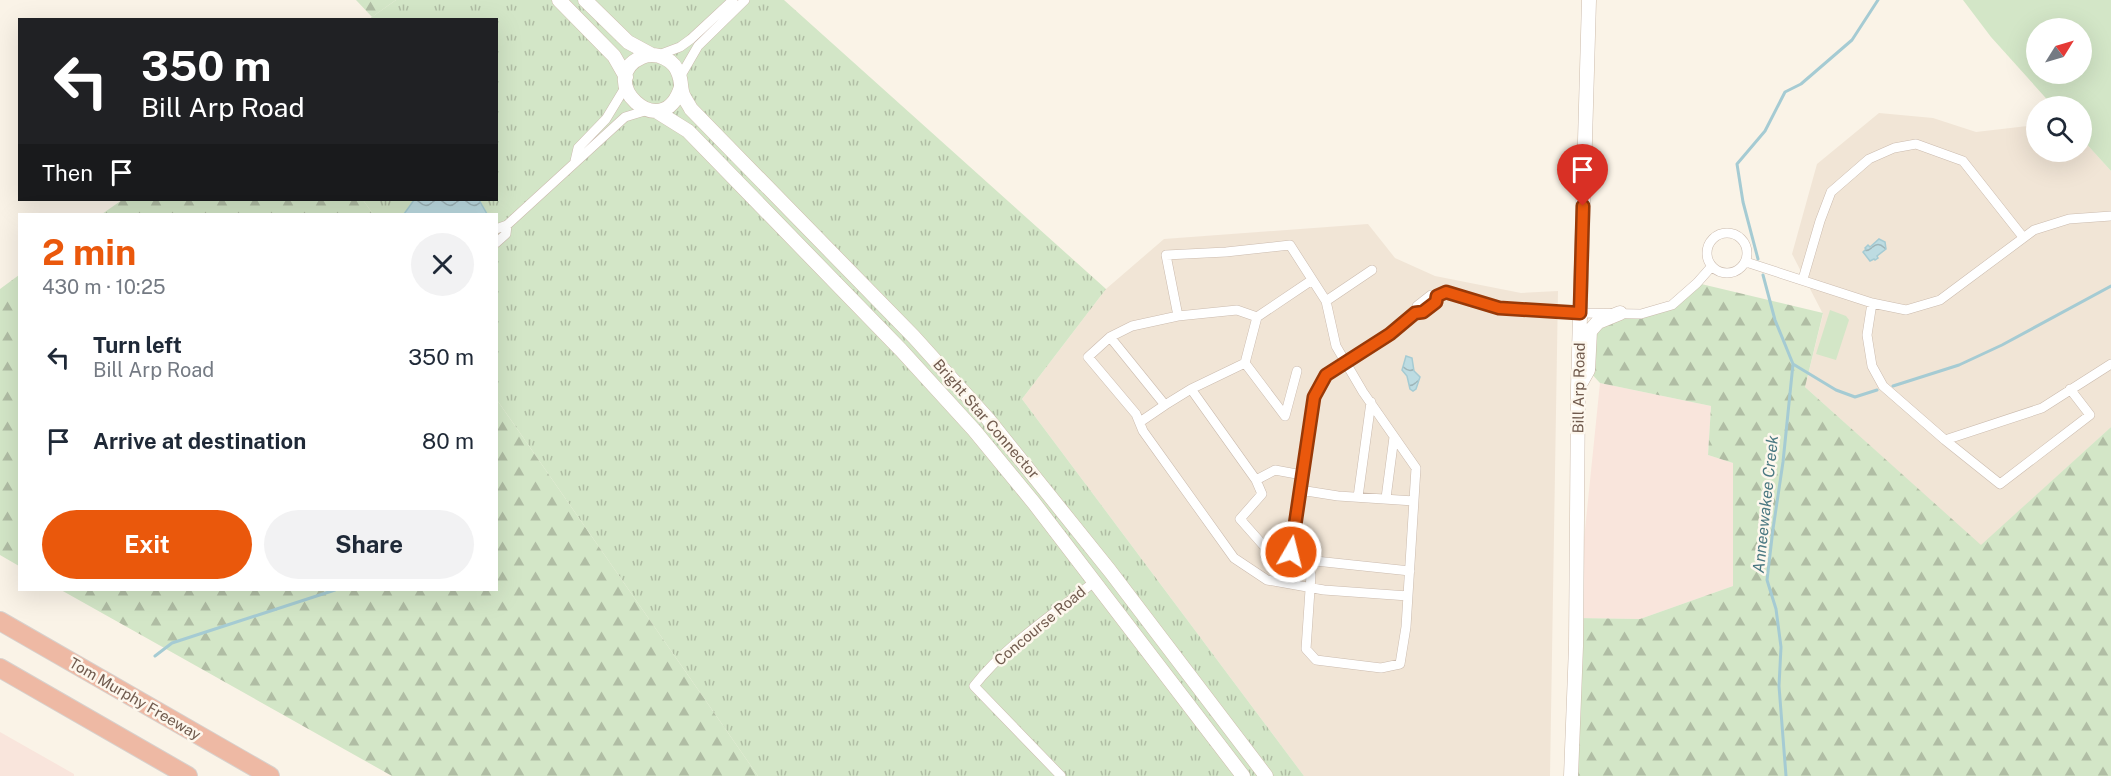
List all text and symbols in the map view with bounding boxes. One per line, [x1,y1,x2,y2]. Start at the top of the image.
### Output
north arrow [2026,18,2092,84]
map controls [2026,18,2092,162]
text: 350 m [141,41,271,90]
icon: left [42,42,120,120]
text: Bill Arp Road [141,91,305,123]
button: search [2026,96,2092,162]
pin [1557,144,1608,206]
icon: arrive [1566,153,1599,186]
icon: arrive [105,156,138,189]
text: Then [42,160,93,186]
text: 2 min [42,231,136,273]
button: close [411,233,474,296]
text: 430 m · 10:25 [42,275,166,299]
text: Turn left [93,332,182,358]
icon: left [42,341,75,374]
street label: Bill Arp Road [1569,342,1588,434]
text: 350 m [408,344,474,370]
street label: Bright Star Connector [930,356,1043,482]
text: Bill Arp Road [93,358,214,382]
icon: arrive [42,425,75,458]
text: Arrive at destination [93,428,306,454]
text: 80 m [422,428,474,454]
water label: Anneewakee Creek [1749,434,1782,574]
button: Exit [42,510,252,579]
button: Share [264,510,474,579]
position arrow [1259,520,1323,584]
street label: Concourse Road [991,583,1089,669]
street label: Tom Murphy Freeway [66,654,204,743]

